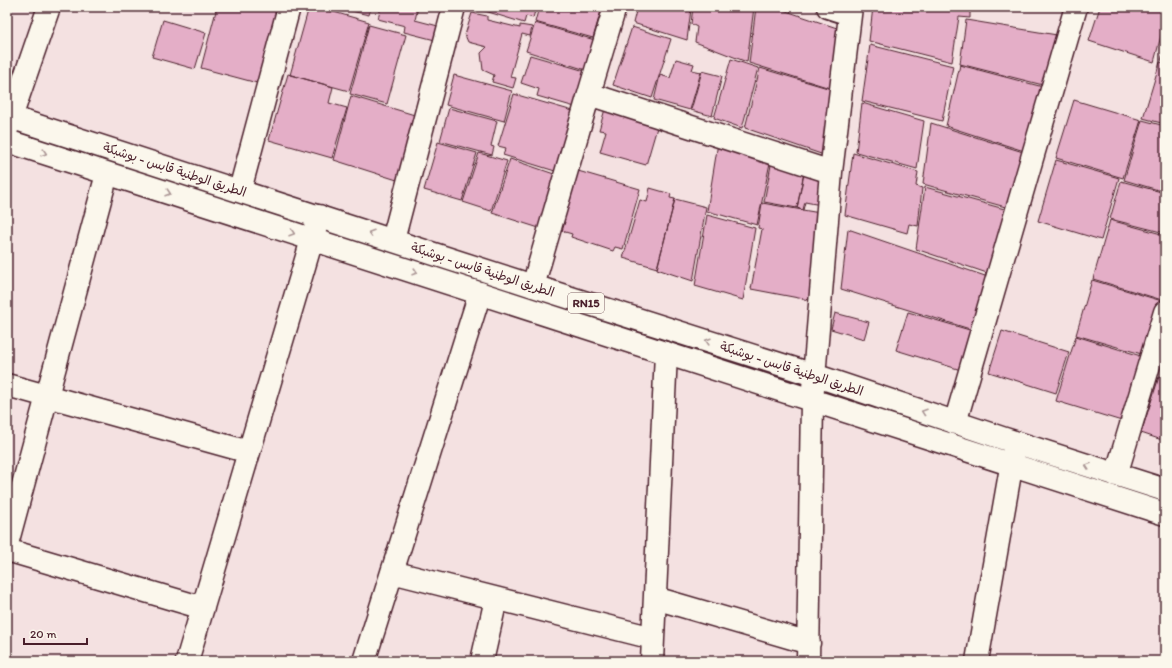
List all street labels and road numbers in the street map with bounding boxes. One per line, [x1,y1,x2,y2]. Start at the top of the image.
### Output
street label: الطريق الوطنية قابس - بوشبكة [101,139,248,201]
street label: الطريق الوطنية قابس - بوشبكة [409,239,556,301]
road number: RN15 [568,293,604,313]
street label: الطريق الوطنية قابس - بوشبكة [718,338,865,400]

